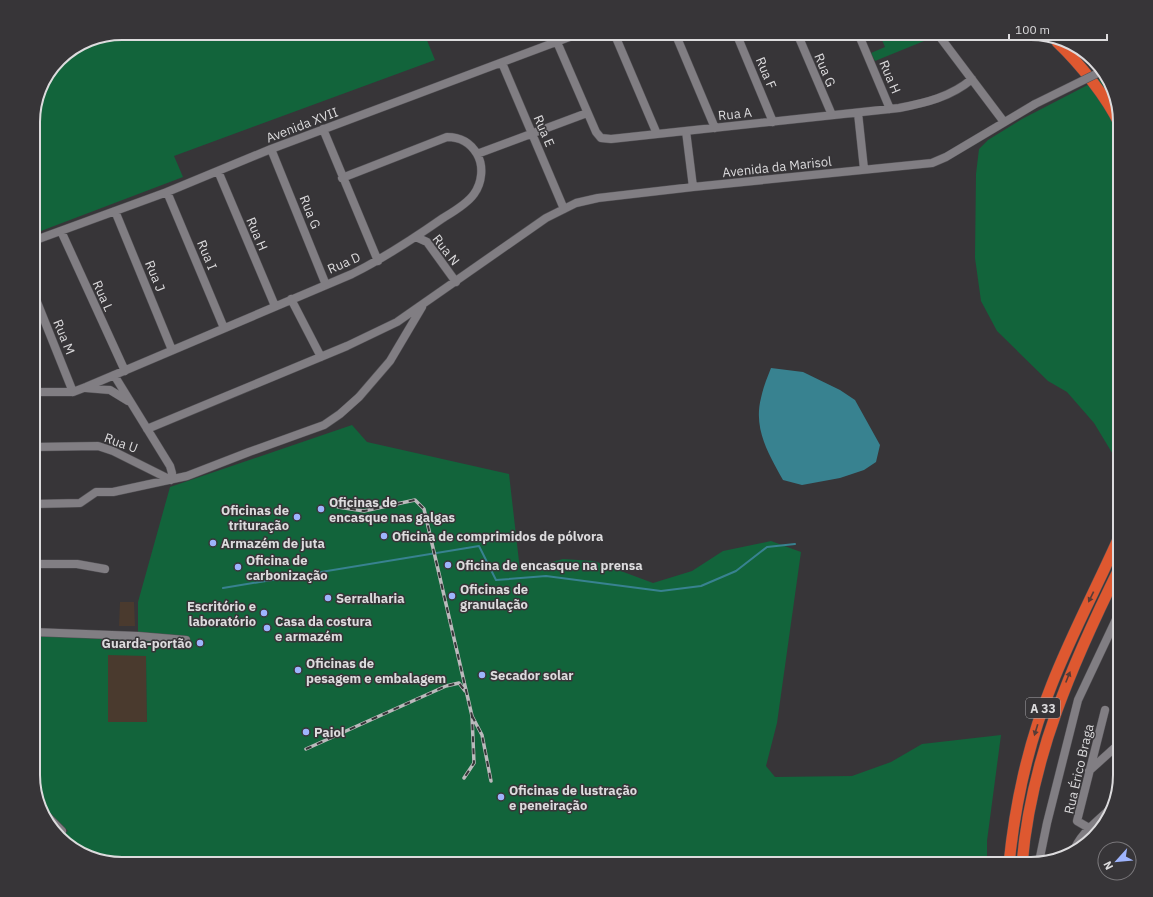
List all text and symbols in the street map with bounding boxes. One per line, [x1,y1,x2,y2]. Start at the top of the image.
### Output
scale bar [1009,16,1107,42]
text: 100 m [1015,22,1050,37]
street label: Rua G [810,51,840,89]
street label: Rua F [752,54,780,92]
street label: Rua H [875,58,905,96]
street label: Avenida XVII [263,103,341,147]
street label: Rua A [717,104,753,124]
street label: Rua E [530,112,558,150]
street label: Avenida da Marisol [721,153,833,181]
street label: Rua G [296,193,324,231]
street label: Rua H [242,215,272,253]
street label: Rua N [429,231,463,269]
street label: Rua I [193,237,221,273]
street label: Rua D [325,248,363,278]
street label: Rua J [141,258,169,294]
street label: Rua L [89,278,118,315]
street label: Rua M [49,317,79,357]
street label: Rua U [102,429,140,457]
place label: Oficinas de encasque nas galgas [329,494,456,526]
place label: Oficinas de trituração [221,502,289,534]
marker: Oficinas de encasque nas galgas [316,504,326,514]
marker: Oficinas de trituração [292,512,302,522]
place label: Oficina de comprimidos de pólvora [392,528,603,545]
marker: Oficina de comprimidos de pólvora [379,531,389,541]
place label: Armazém de juta [221,535,325,552]
marker: Armazém de juta [208,538,218,548]
place label: Oficina de carbonização [246,552,328,584]
place label: Oficina de encasque na prensa [456,557,643,574]
marker: Oficina de encasque na prensa [443,560,453,570]
marker: Oficina de carbonização [233,562,243,572]
place label: Oficinas de granulação [460,581,528,613]
place label: Serralharia [336,590,405,607]
marker: Oficinas de granulação [447,591,457,601]
one-way arrow [1088,591,1094,603]
marker: Serralharia [323,593,333,603]
place label: Escritório e laboratório [187,598,256,630]
marker: Escritório e laboratório [259,608,269,618]
place label: Casa da costura e armazém [275,613,372,645]
marker: Casa da costura e armazém [262,623,272,633]
place label: Guarda-portão [102,635,192,652]
marker: Guarda-portão [195,638,205,648]
place label: Oficinas de pesagem e embalagem [306,655,446,687]
marker: Oficinas de pesagem e embalagem [293,665,303,675]
place label: Secador solar [490,667,574,684]
marker: Secador solar [477,670,487,680]
one-way arrow [1066,671,1072,683]
road number: A 33 [1026,698,1060,718]
street label: Rua Érico Braga [1060,722,1098,816]
place label: Paiol [314,724,345,741]
one-way arrow [1033,724,1039,736]
marker: Paiol [301,727,311,737]
place label: Oficinas de lustração e peneiração [509,782,637,814]
marker: Oficinas de lustração e peneiração [496,792,506,802]
north arrow [1097,841,1137,881]
text: N [1100,859,1116,872]

